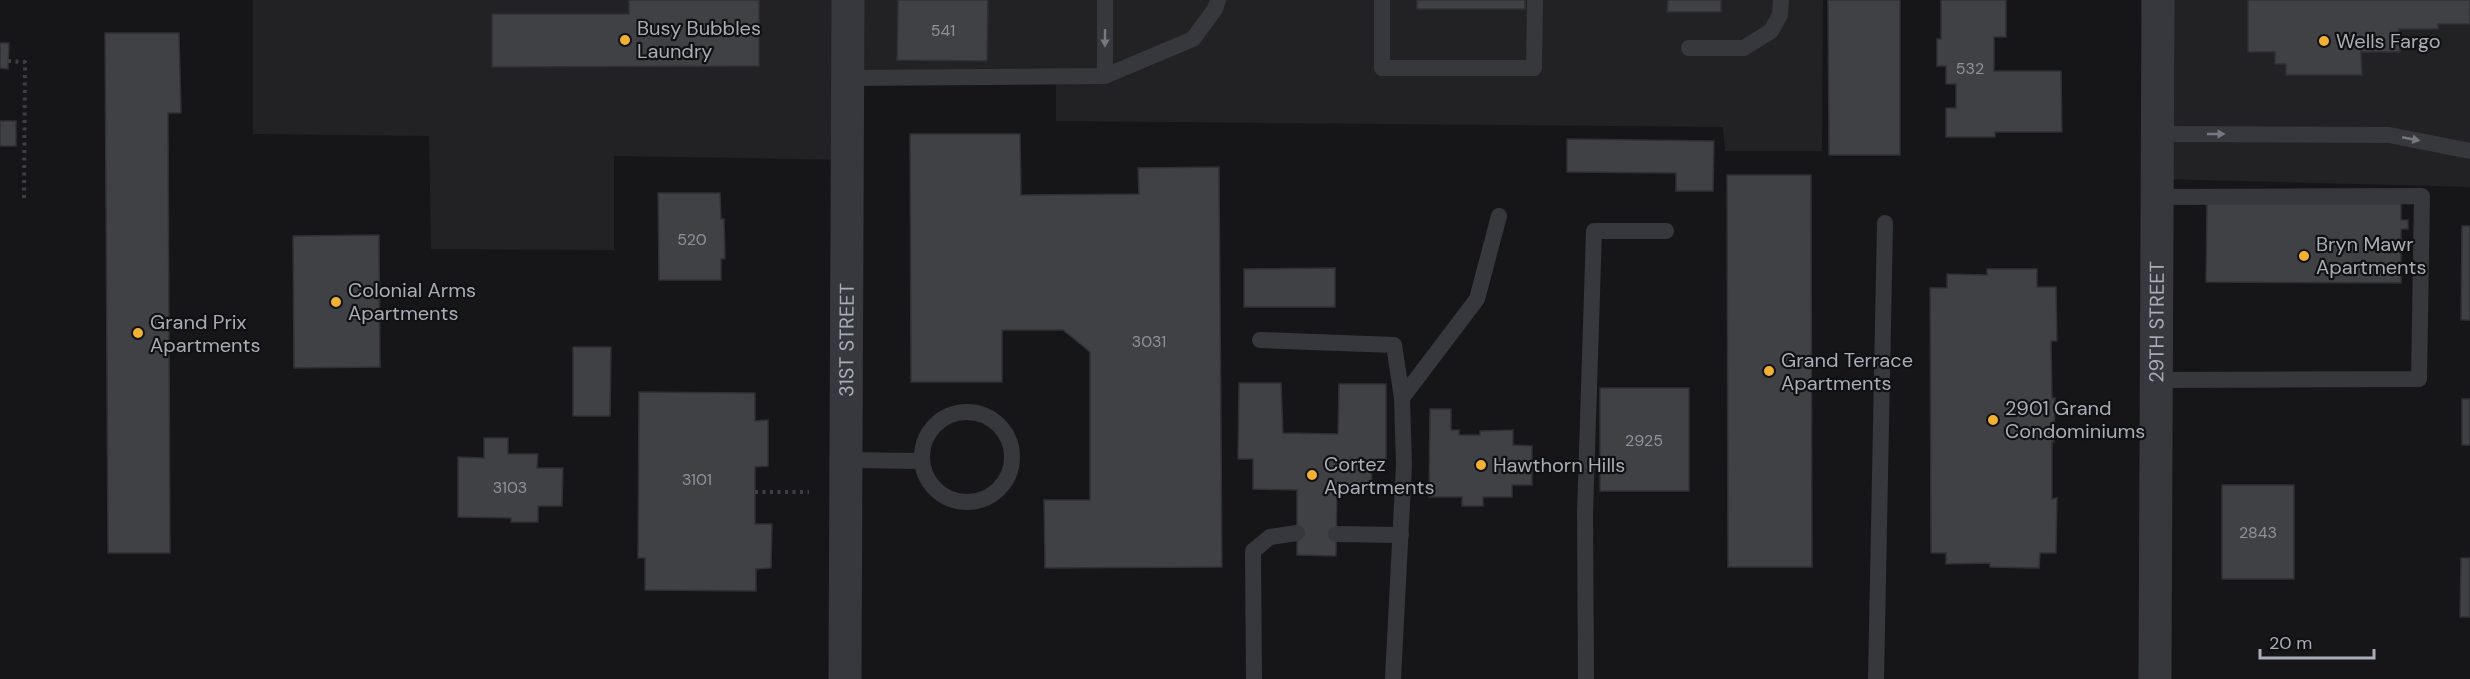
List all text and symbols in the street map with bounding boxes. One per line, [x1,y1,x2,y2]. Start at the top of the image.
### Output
place label: Busy Bubbles Laundry [637,15,761,64]
house number: 541 [931,20,955,41]
place label: Wells Fargo [2336,28,2441,54]
one-way arrow [1100,29,1110,48]
marker: Busy Bubbles Laundry [618,33,632,47]
marker: Wells Fargo [2317,34,2331,48]
house number: 532 [1956,58,1984,79]
one-way arrow [2207,129,2226,139]
one-way arrow [2402,135,2421,144]
house number: 520 [677,229,707,250]
place label: Bryn Mawr Apartments [2316,231,2426,280]
marker: Bryn Mawr Apartments [2297,249,2311,263]
street label: 29TH STREET [2143,261,2170,383]
place label: Colonial Arms Apartments [348,277,476,326]
street label: 31ST STREET [833,283,860,397]
marker: Colonial Arms Apartments [329,295,343,309]
place label: Grand Prix Apartments [150,309,260,358]
marker: Grand Prix Apartments [131,326,145,340]
house number: 3031 [1132,331,1166,352]
place label: Grand Terrace Apartments [1781,347,1913,396]
marker: Grand Terrace Apartments [1762,364,1776,378]
place label: 2901 Grand Condominiums [2005,395,2145,444]
marker: 2901 Grand Condominiums [1986,413,2000,427]
house number: 2925 [1625,430,1663,451]
place label: Cortez Apartments [1324,451,1434,500]
place label: Hawthorn Hills [1493,452,1625,478]
marker: Hawthorn Hills [1474,458,1488,472]
marker: Cortez Apartments [1305,468,1319,482]
house number: 3101 [682,469,712,490]
house number: 3103 [493,477,527,498]
house number: 2843 [2239,522,2277,543]
scale bar [2260,622,2374,660]
text: 20 m [2269,631,2312,655]

